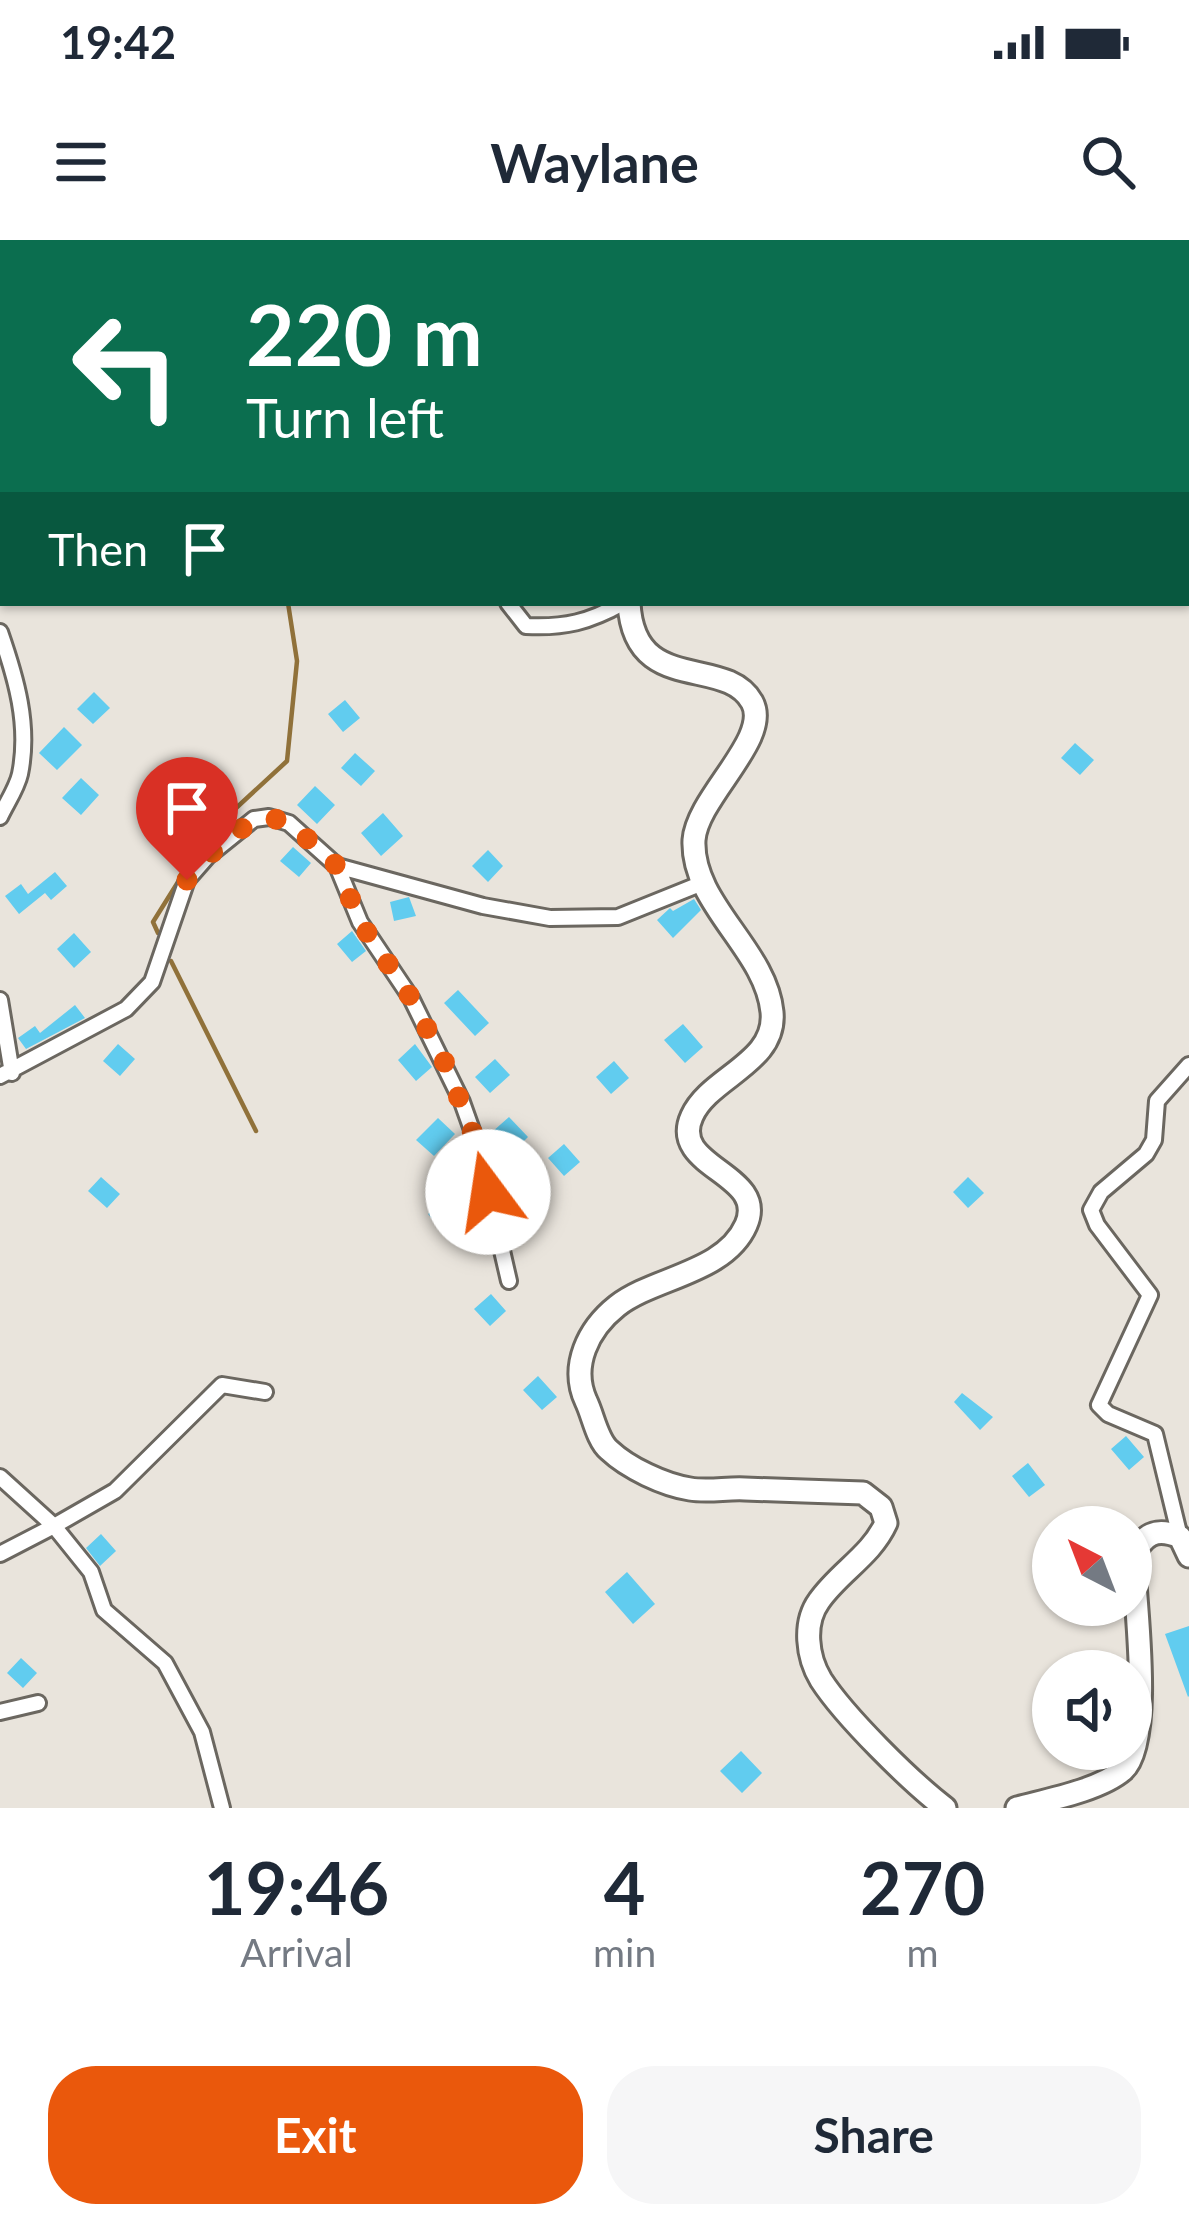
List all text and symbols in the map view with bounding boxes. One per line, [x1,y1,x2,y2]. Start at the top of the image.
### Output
text: 19:42 [60,15,176,69]
icon: menu [48,129,114,195]
icon: search [1075,129,1141,195]
text: Waylane [490,130,699,195]
text: 220 m [246,283,483,384]
icon: left [48,288,204,444]
text: Turn left [246,385,444,450]
icon: arrive [172,516,238,582]
text: Then [48,522,148,576]
pin [136,757,238,880]
icon: arrive [154,775,220,841]
position arrow [425,1129,551,1255]
north arrow [1032,1506,1152,1626]
map controls [1032,1506,1152,1770]
button: sound [1032,1650,1152,1770]
text: 19:46 [204,1844,389,1930]
text: 4 [604,1844,646,1930]
text: 270 [860,1844,985,1930]
text: Arrival [240,1929,353,1975]
text: min [593,1929,656,1975]
text: m [907,1929,939,1975]
button: Exit [48,2066,583,2204]
button: Share [607,2066,1141,2204]

